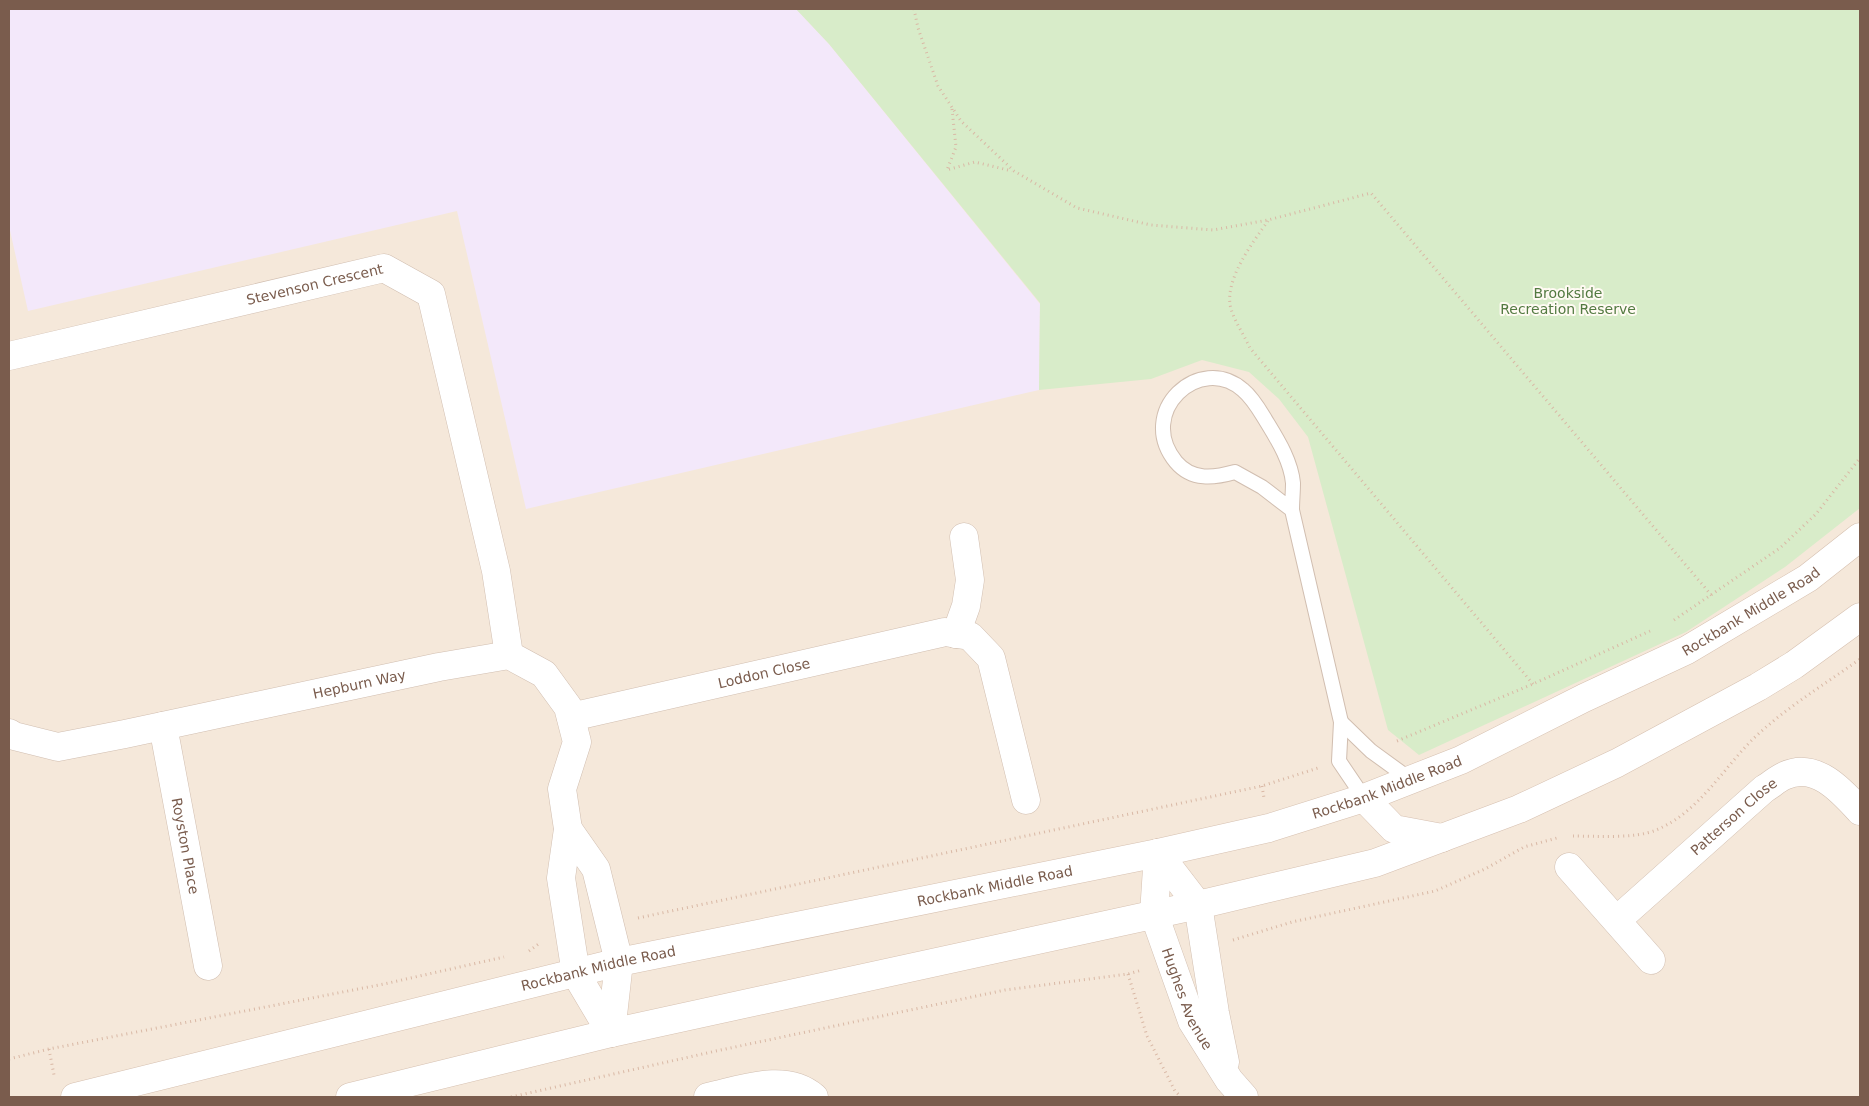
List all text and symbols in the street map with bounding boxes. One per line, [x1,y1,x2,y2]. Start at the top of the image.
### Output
street label: Stevenson Crescent [245,260,385,308]
park label: Brookside Recreation Reserve [1500,285,1636,317]
street label: Rockbank Middle Road [1679,564,1823,659]
street label: Loddon Close [716,655,812,691]
street label: Hepburn Way [311,666,407,702]
street label: Rockbank Middle Road [1310,752,1464,822]
street label: Patterson Close [1687,775,1780,859]
street label: Royston Place [169,796,202,896]
street label: Rockbank Middle Road [916,862,1074,910]
street label: Rockbank Middle Road [519,943,677,994]
street label: Hughes Avenue [1159,945,1216,1053]

